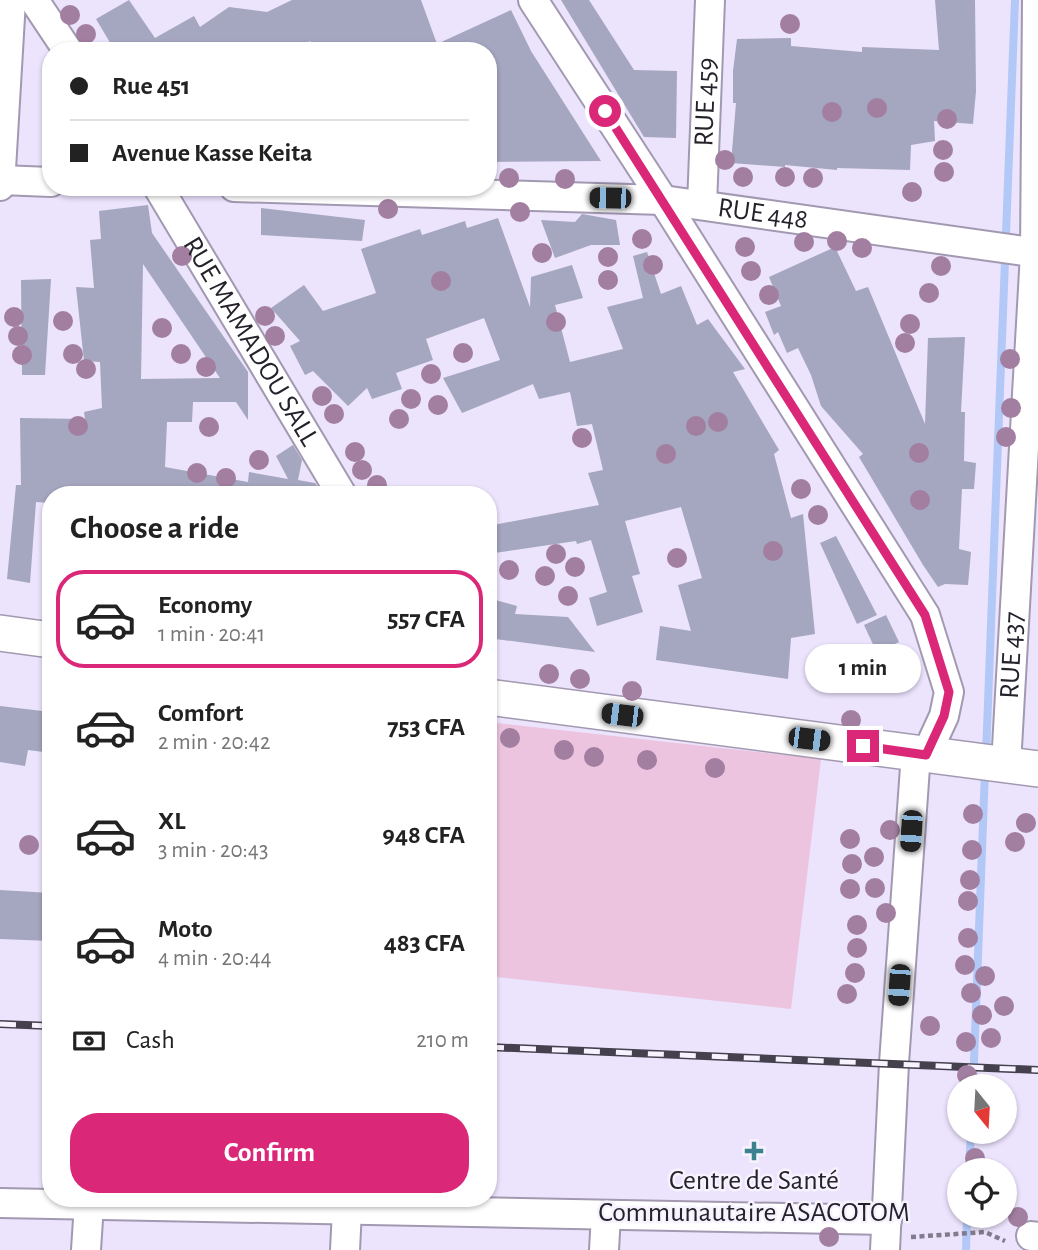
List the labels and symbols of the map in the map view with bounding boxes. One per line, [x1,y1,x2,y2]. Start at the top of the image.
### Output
street label: RUE 459 [690,57,722,147]
route start [589,95,621,127]
car [589,187,632,209]
street label: RUE 448 [716,194,810,234]
street label: RUE MAMADOU SALL [177,232,324,451]
street label: RUE 437 [996,611,1029,700]
callout: 1 min [805,644,921,694]
car [600,702,645,728]
car [787,726,832,752]
route end [847,730,879,762]
car [900,809,923,853]
car [888,963,911,1007]
north arrow [947,1074,1017,1144]
marker: Centre de Santé Communautaire ASACOTOM [744,1141,764,1161]
place label: Centre de Santé Communautaire ASACOTOM [598,1167,910,1227]

